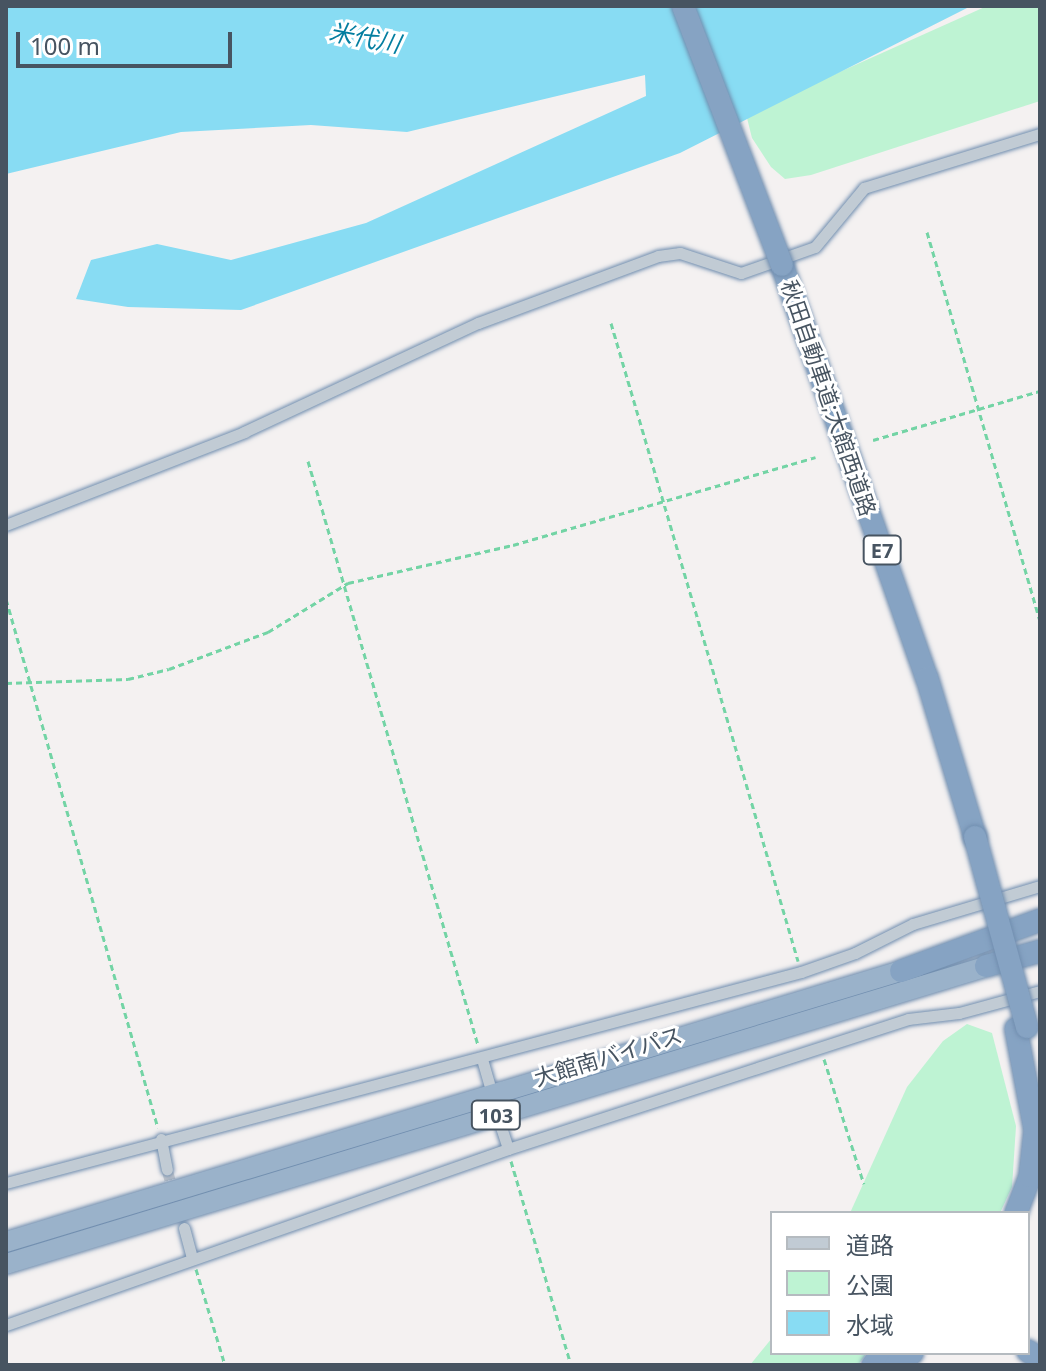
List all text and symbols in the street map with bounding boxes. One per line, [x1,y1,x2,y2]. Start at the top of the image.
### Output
scale bar [20,16,236,66]
water label: 米代川 [327,16,403,58]
text: 100 m [30,29,100,62]
street label: 秋田自動車道;大館西道路 [776,277,882,519]
road number: E7 [862,534,902,566]
street label: 大館南バイパス [531,1021,685,1091]
road number: 103 [470,1099,522,1131]
legend [770,1211,1030,1355]
text: 道路 [846,1228,894,1261]
text: 公園 [846,1268,894,1301]
text: 水域 [846,1308,894,1341]

